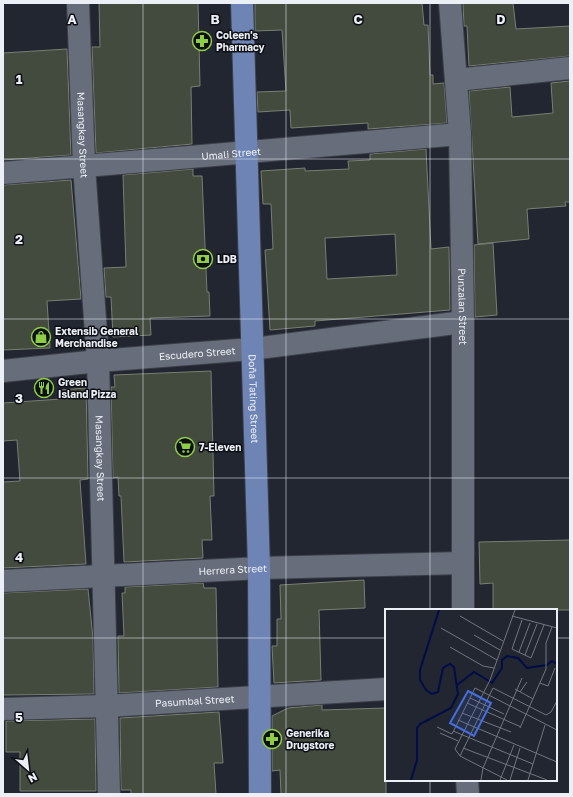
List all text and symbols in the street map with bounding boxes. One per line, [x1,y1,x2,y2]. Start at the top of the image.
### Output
text: A [67,11,77,27]
text: B [210,11,220,27]
text: C [353,11,363,27]
text: D [496,11,506,27]
place label: Coleen's Pharmacy [216,29,265,53]
pharmacy icon: Coleen's Pharmacy [191,30,213,52]
text: 1 [16,71,23,87]
street label: Masangkay Street [75,92,91,178]
street label: Umali Street [201,145,262,162]
text: 2 [15,231,23,247]
bank icon: LDB [192,248,214,270]
place label: LDB [217,253,237,265]
street label: Punzalan Street [456,268,469,345]
place label: Extensib General Merchandise [55,325,139,349]
shop icon: Extensib General Merchandise [30,326,52,348]
street label: Escudero Street [158,344,236,362]
street label: Doña Tating Street [247,354,261,444]
place label: Green Island Pizza [58,376,117,400]
restaurant icon: Green Island Pizza [33,377,55,399]
text: 3 [15,390,23,406]
street label: Masangkay Street [93,415,108,502]
supermarket icon: 7-Eleven [174,436,196,458]
place label: 7-Eleven [199,441,241,453]
text: 4 [15,549,23,565]
street label: Herrera Street [198,562,267,577]
inset map [385,609,557,781]
street label: Pasumbal Street [155,692,235,709]
text: 5 [15,709,23,725]
place label: Generika Drugstore [286,727,334,751]
pharmacy icon: Generika Drugstore [261,728,283,750]
north arrow [8,749,48,789]
text: N [26,771,40,786]

